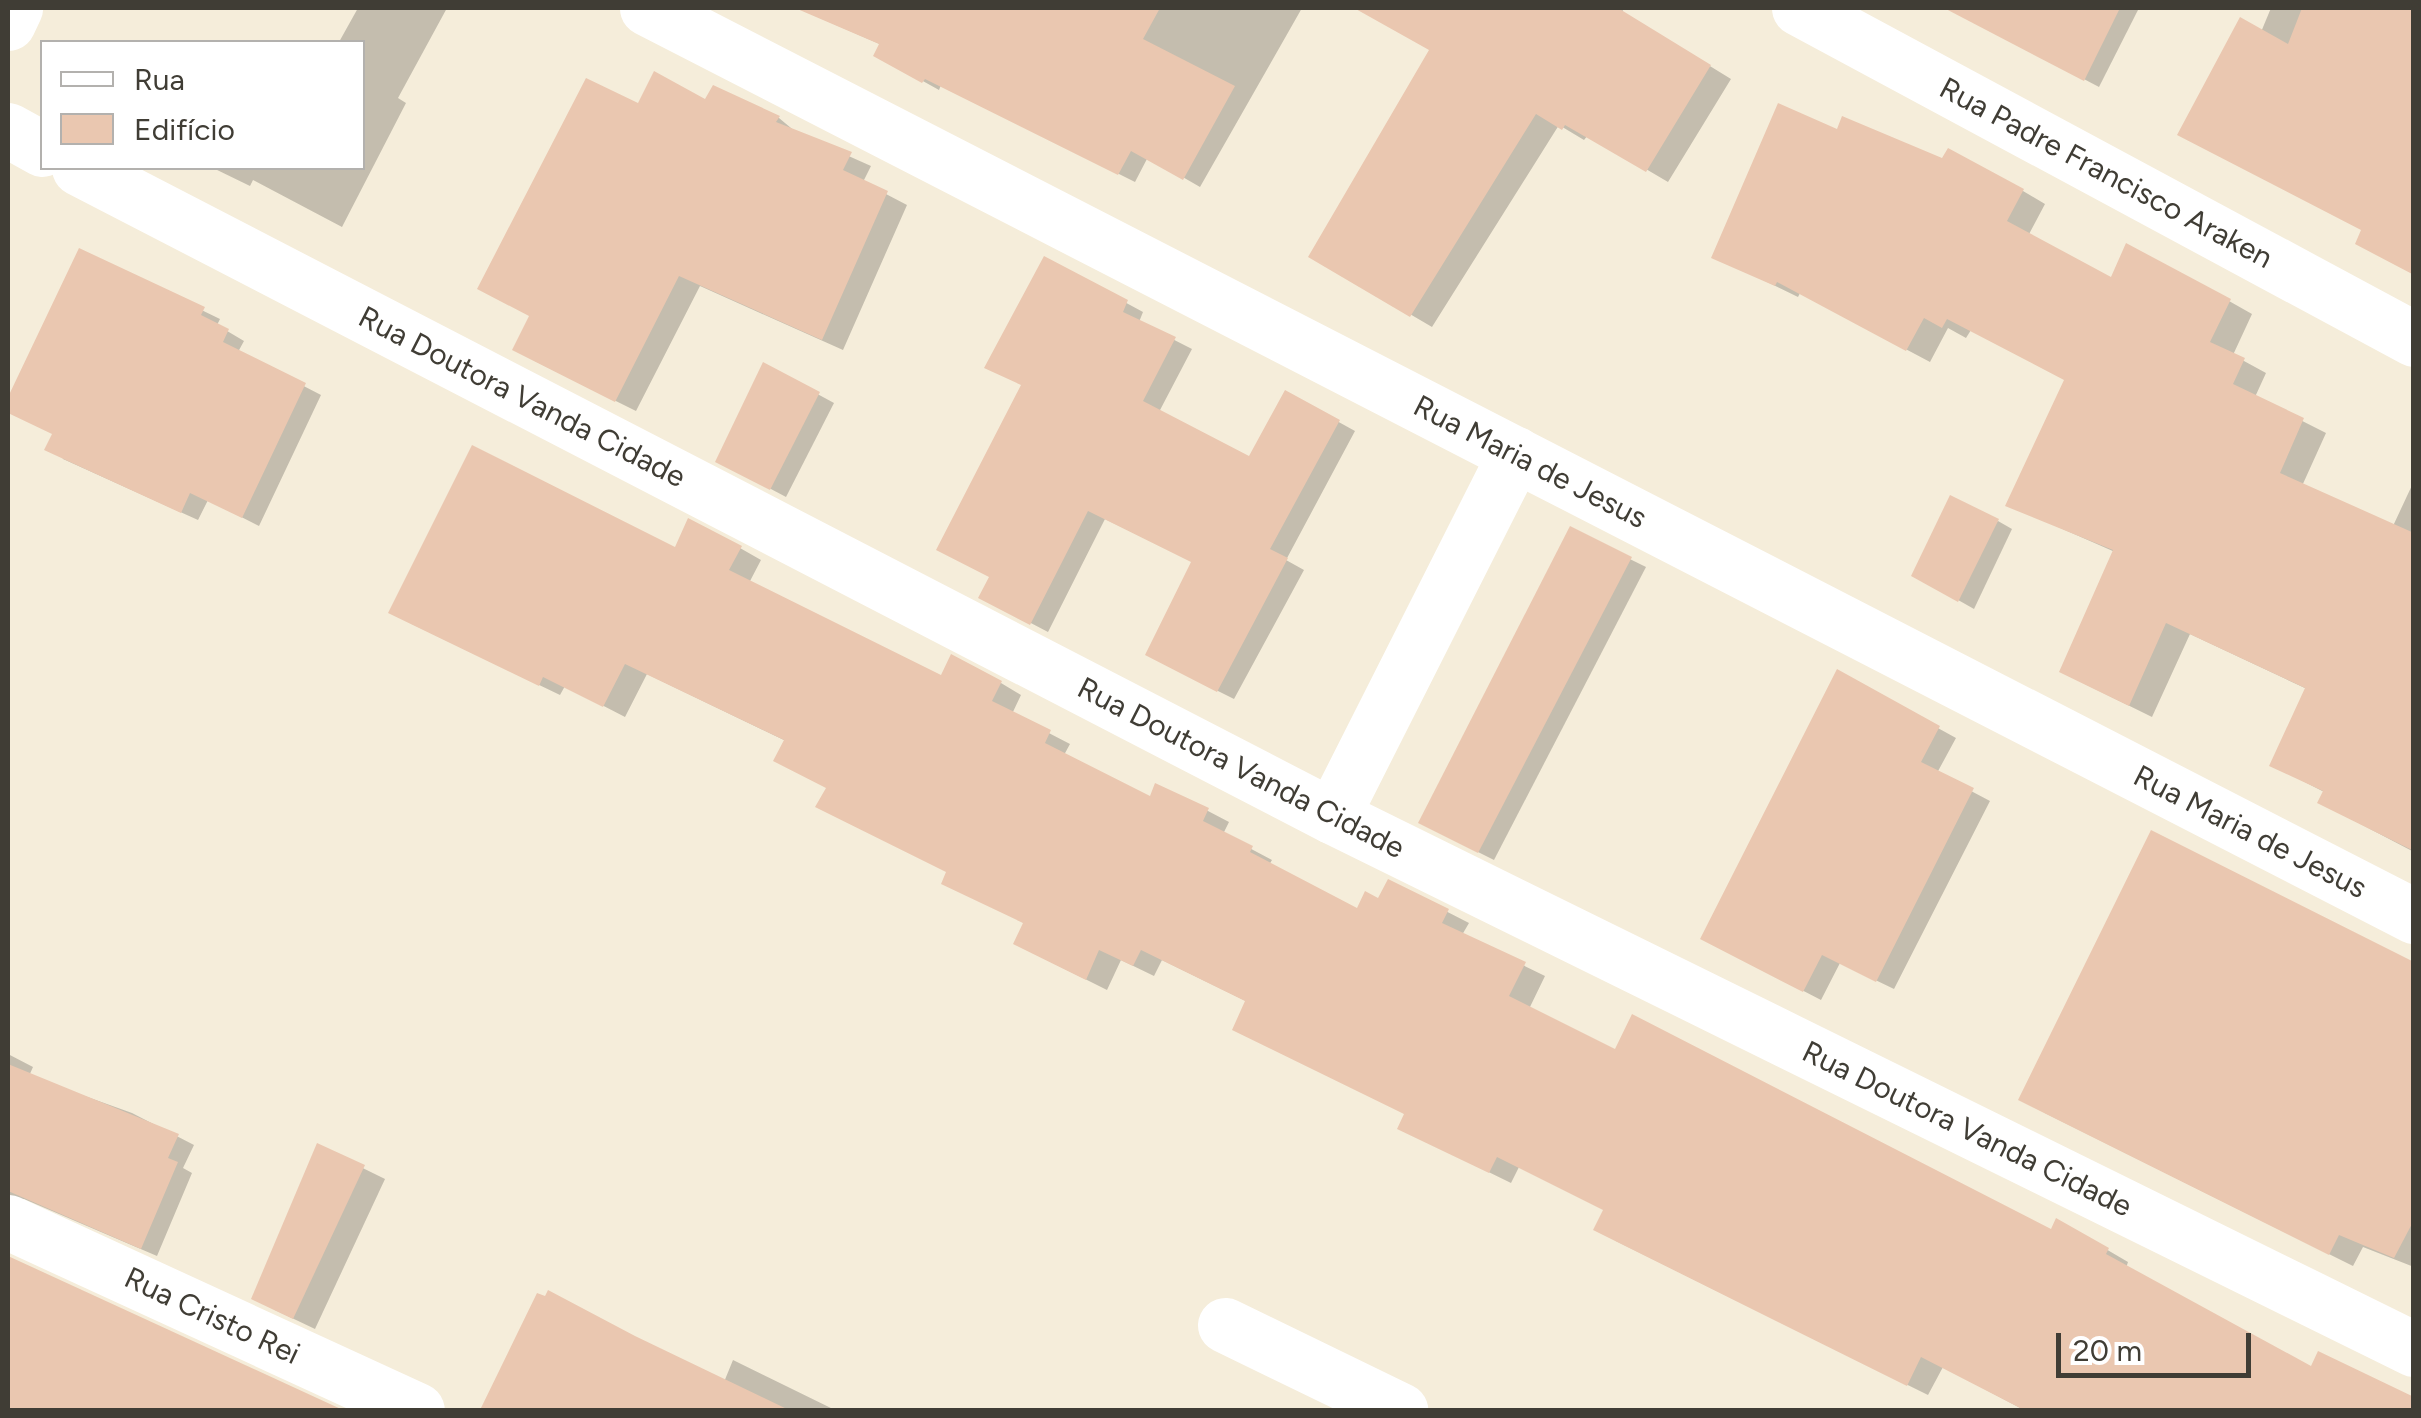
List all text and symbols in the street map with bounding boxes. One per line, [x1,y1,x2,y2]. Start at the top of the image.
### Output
legend [40,40,365,170]
text: Rua [134,61,185,98]
street label: Rua Padre Francisco Araken [1934,70,2278,276]
text: Edifício [134,111,235,148]
street label: Rua Doutora Vanda Cidade [353,299,691,495]
street label: Rua Maria de Jesus [1408,388,1652,536]
street label: Rua Doutora Vanda Cidade [1072,670,1410,866]
street label: Rua Maria de Jesus [2128,758,2372,906]
street label: Rua Doutora Vanda Cidade [1796,1034,2138,1224]
street label: Rua Cristo Rei [119,1260,305,1372]
scale bar [2061,1313,2256,1375]
text: 20 m [2073,1332,2142,1369]

